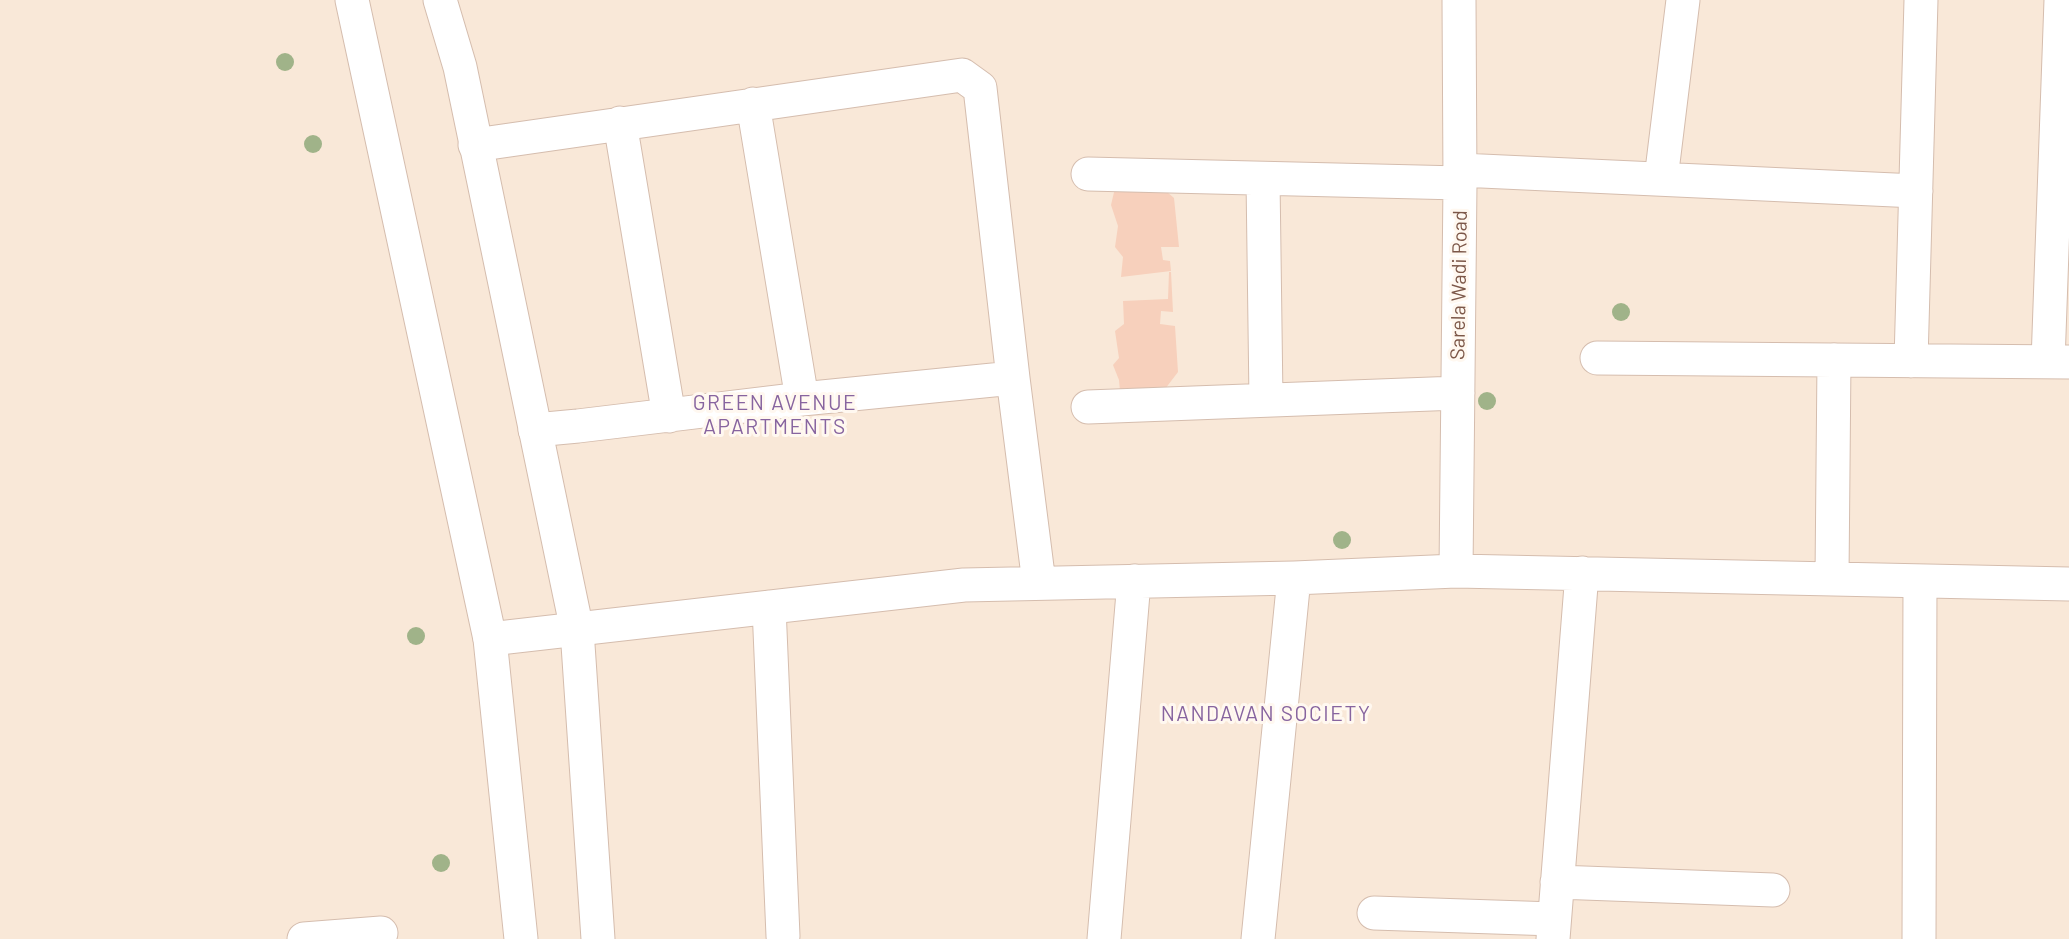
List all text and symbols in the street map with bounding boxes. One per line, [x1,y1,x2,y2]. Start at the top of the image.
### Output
street label: Sarela Wadi Road [1446,210,1472,360]
district label: GREEN AVENUE APARTMENTS [693,390,857,440]
district label: NANDAVAN SOCIETY [1161,701,1371,727]

